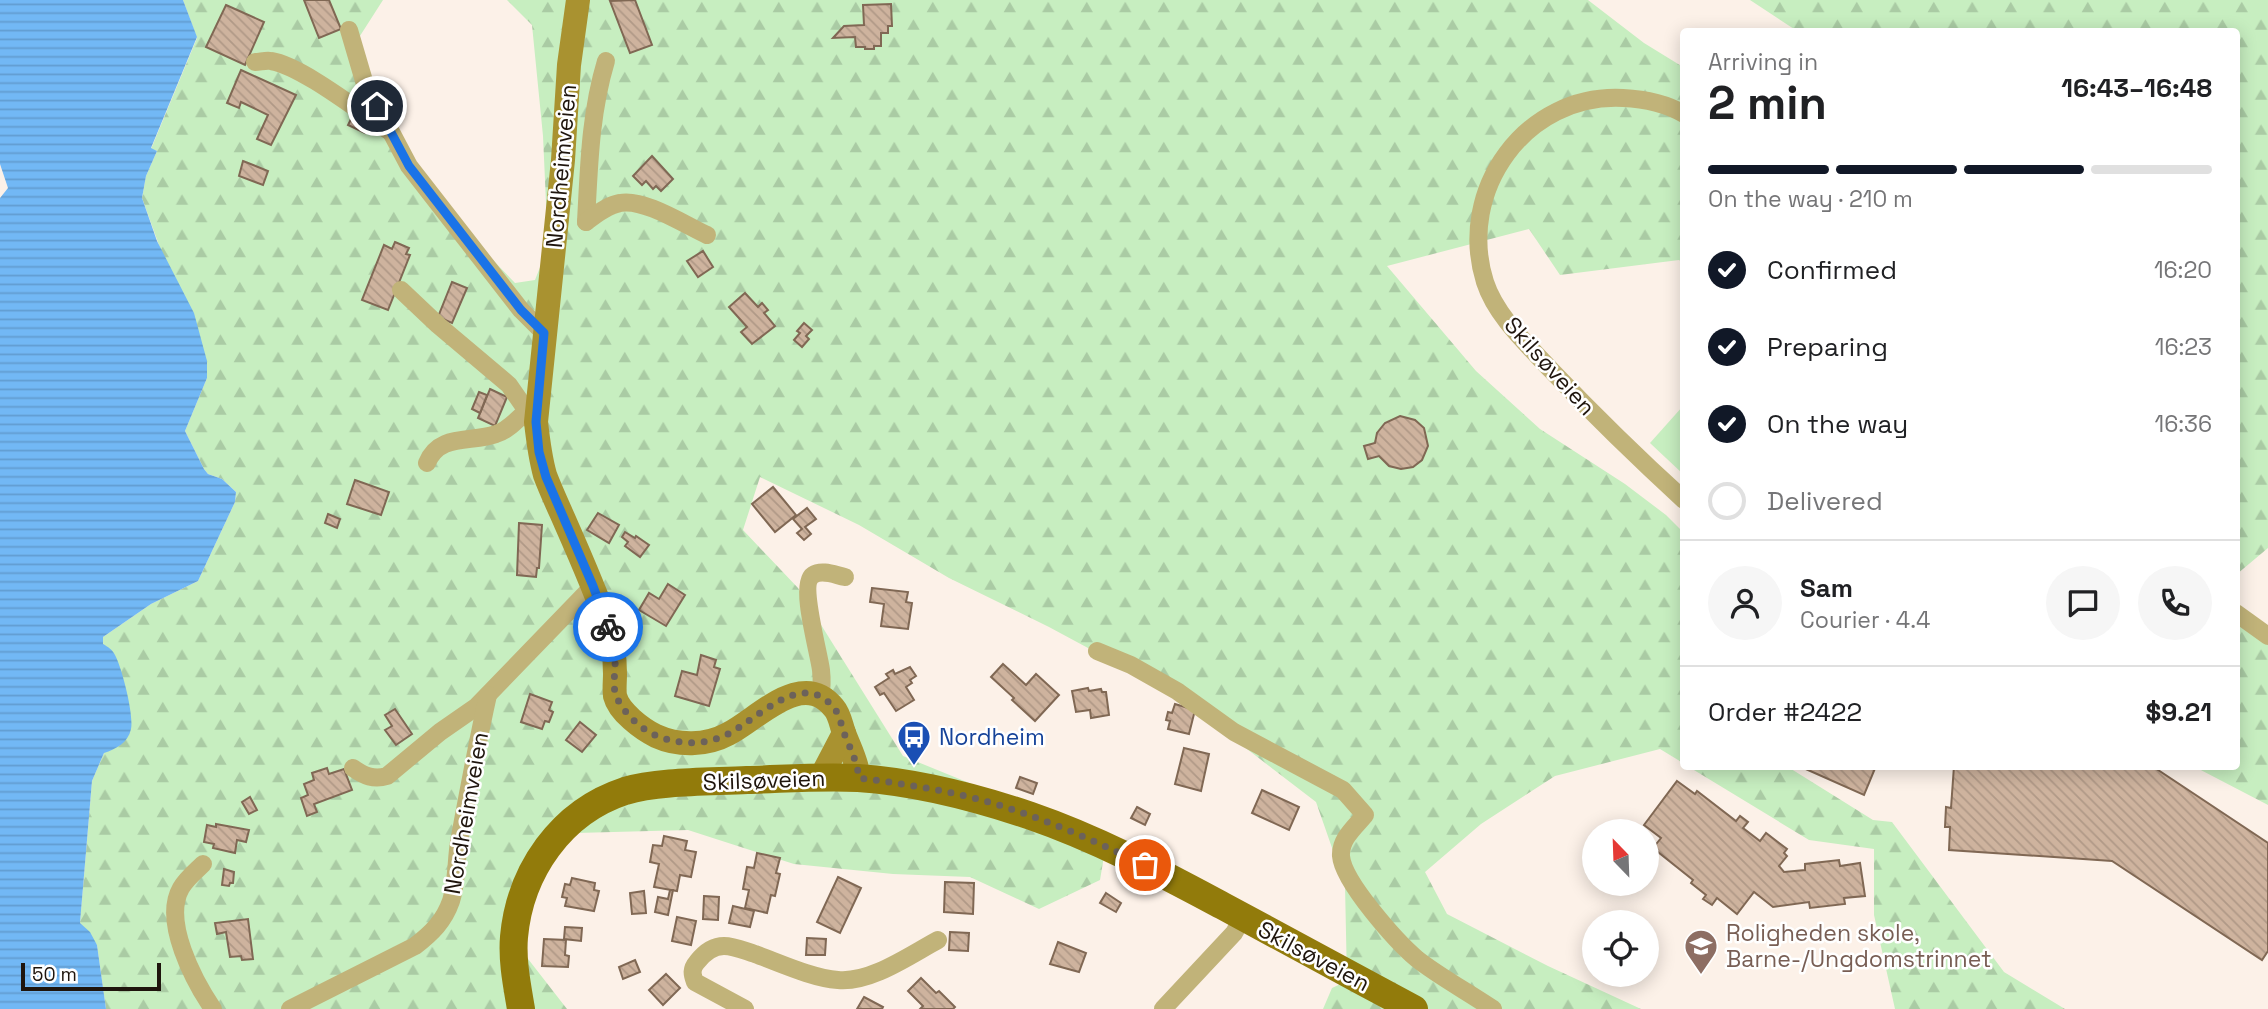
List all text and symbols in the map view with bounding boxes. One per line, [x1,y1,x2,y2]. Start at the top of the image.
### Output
text: Arriving in [1708,47,1818,77]
text: 16:43–16:48 [2061,71,2212,105]
text: 2 min [1708,74,1827,132]
pin [347,76,407,136]
street label: Nordheimveien [539,83,583,249]
icon: home [358,87,396,125]
text: On the way · 210 m [1708,184,1913,214]
icon: check [1708,251,1746,289]
text: Confirmed [1767,253,1897,287]
text: 16:20 [2154,255,2212,285]
street label: Skilsøveien [1498,310,1602,422]
icon: check [1708,328,1746,366]
text: Preparing [1767,330,1888,364]
text: 16:23 [2155,332,2212,362]
icon: check [1708,405,1746,443]
text: On the way [1767,407,1908,441]
text: 16:36 [2155,409,2212,439]
text: Delivered [1767,484,1883,518]
button: person [1708,566,1782,640]
button: chat [2046,566,2120,640]
button: phone [2138,566,2212,640]
text: Sam [1800,571,1853,605]
courier [573,592,643,662]
text: Courier · 4.4 [1800,605,1930,635]
icon: bike [589,608,627,646]
text: Order #2422 [1708,695,1862,729]
text: $9.21 [2145,695,2212,729]
bus stop icon: Nordheim [895,718,933,767]
place label: Nordheim [939,722,1045,752]
street label: Nordheimveien [437,730,495,896]
street label: Skilsøveien [702,763,826,797]
north arrow [1582,819,1659,896]
map controls [1582,819,1659,987]
pin [1115,835,1175,895]
icon: bag [1126,846,1164,884]
button: locate [1582,910,1659,987]
street label: Skilsøveien [1253,914,1375,998]
place label: Roligheden skole, Barne-/Ungdomstrinnet [1726,918,1991,974]
school or university icon: Roligheden skole, Barne-/Ungdomstrinnet [1682,927,1720,976]
scale bar [21,960,161,992]
text: 50 m [32,962,77,987]

